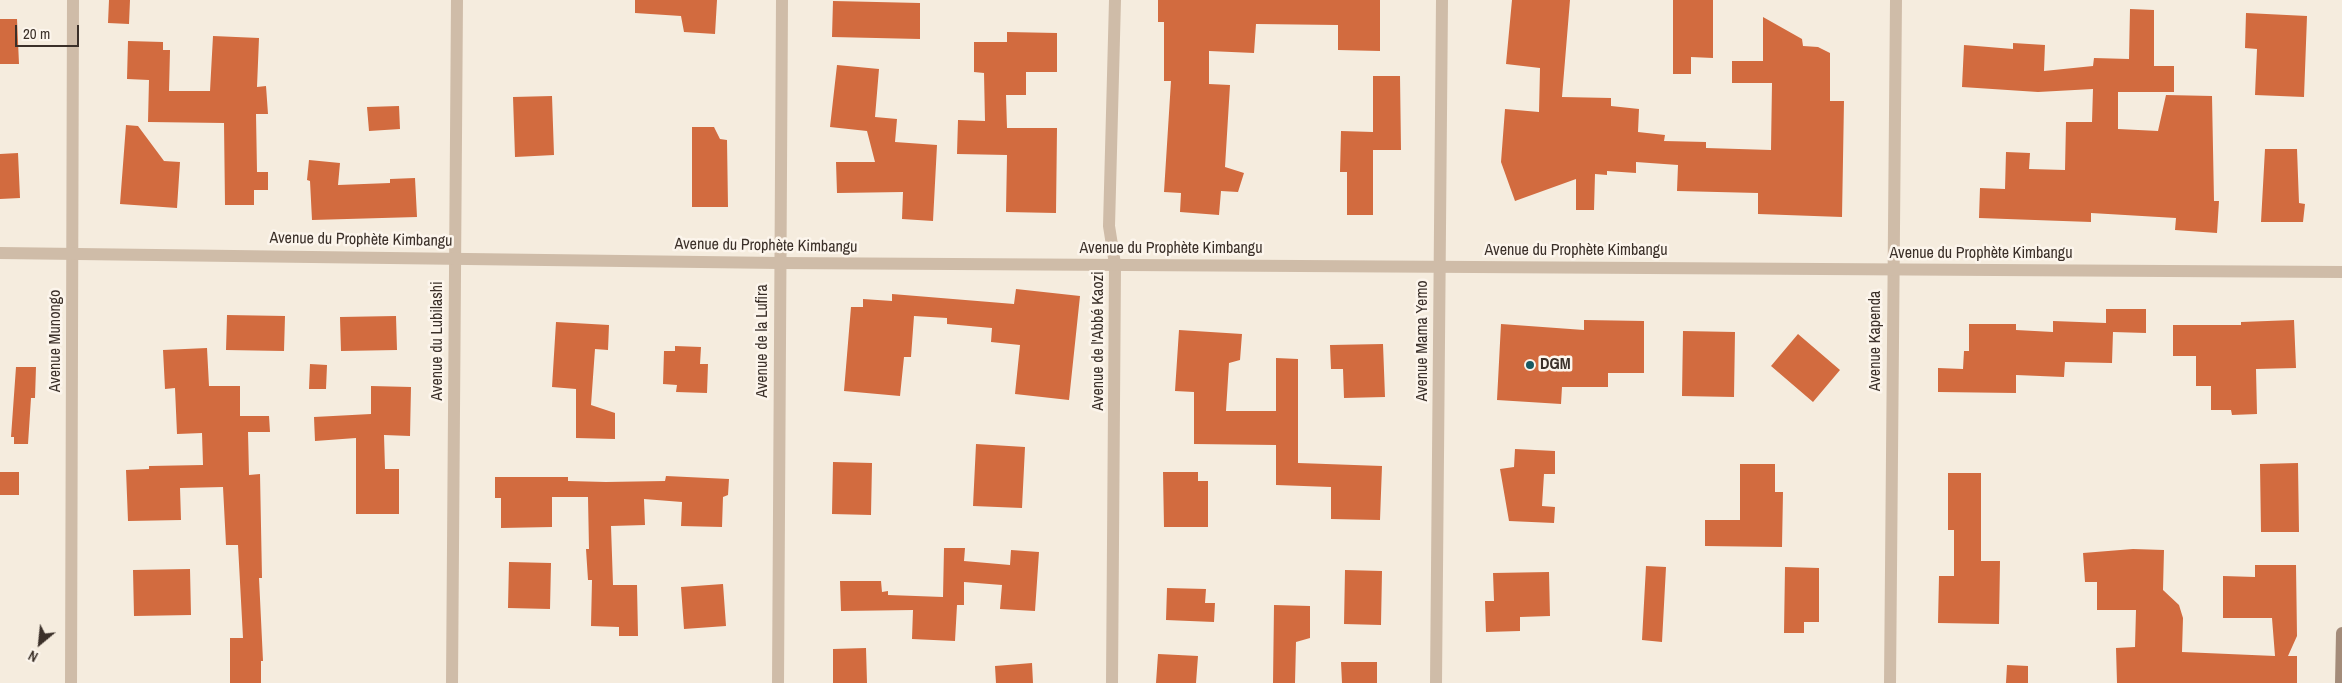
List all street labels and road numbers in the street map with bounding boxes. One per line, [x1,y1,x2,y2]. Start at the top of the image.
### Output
street label: Avenue du Prophète Kimbangu [269,229,453,251]
street label: Avenue du Prophète Kimbangu [674,235,858,257]
street label: Avenue du Prophète Kimbangu [1080,239,1262,259]
street label: Avenue du Prophète Kimbangu [1485,241,1667,261]
street label: Avenue du Prophète Kimbangu [1890,244,2072,264]
street label: Avenue de l'Abbé Kaozi [1089,271,1109,411]
street label: Avenue Mama Yemo [1413,280,1433,402]
street label: Avenue du Lubilashi [428,281,448,401]
street label: Avenue de la Lufira [753,284,773,398]
street label: Avenue Munongo [46,290,66,392]
street label: Avenue Kapenda [1866,291,1886,391]

